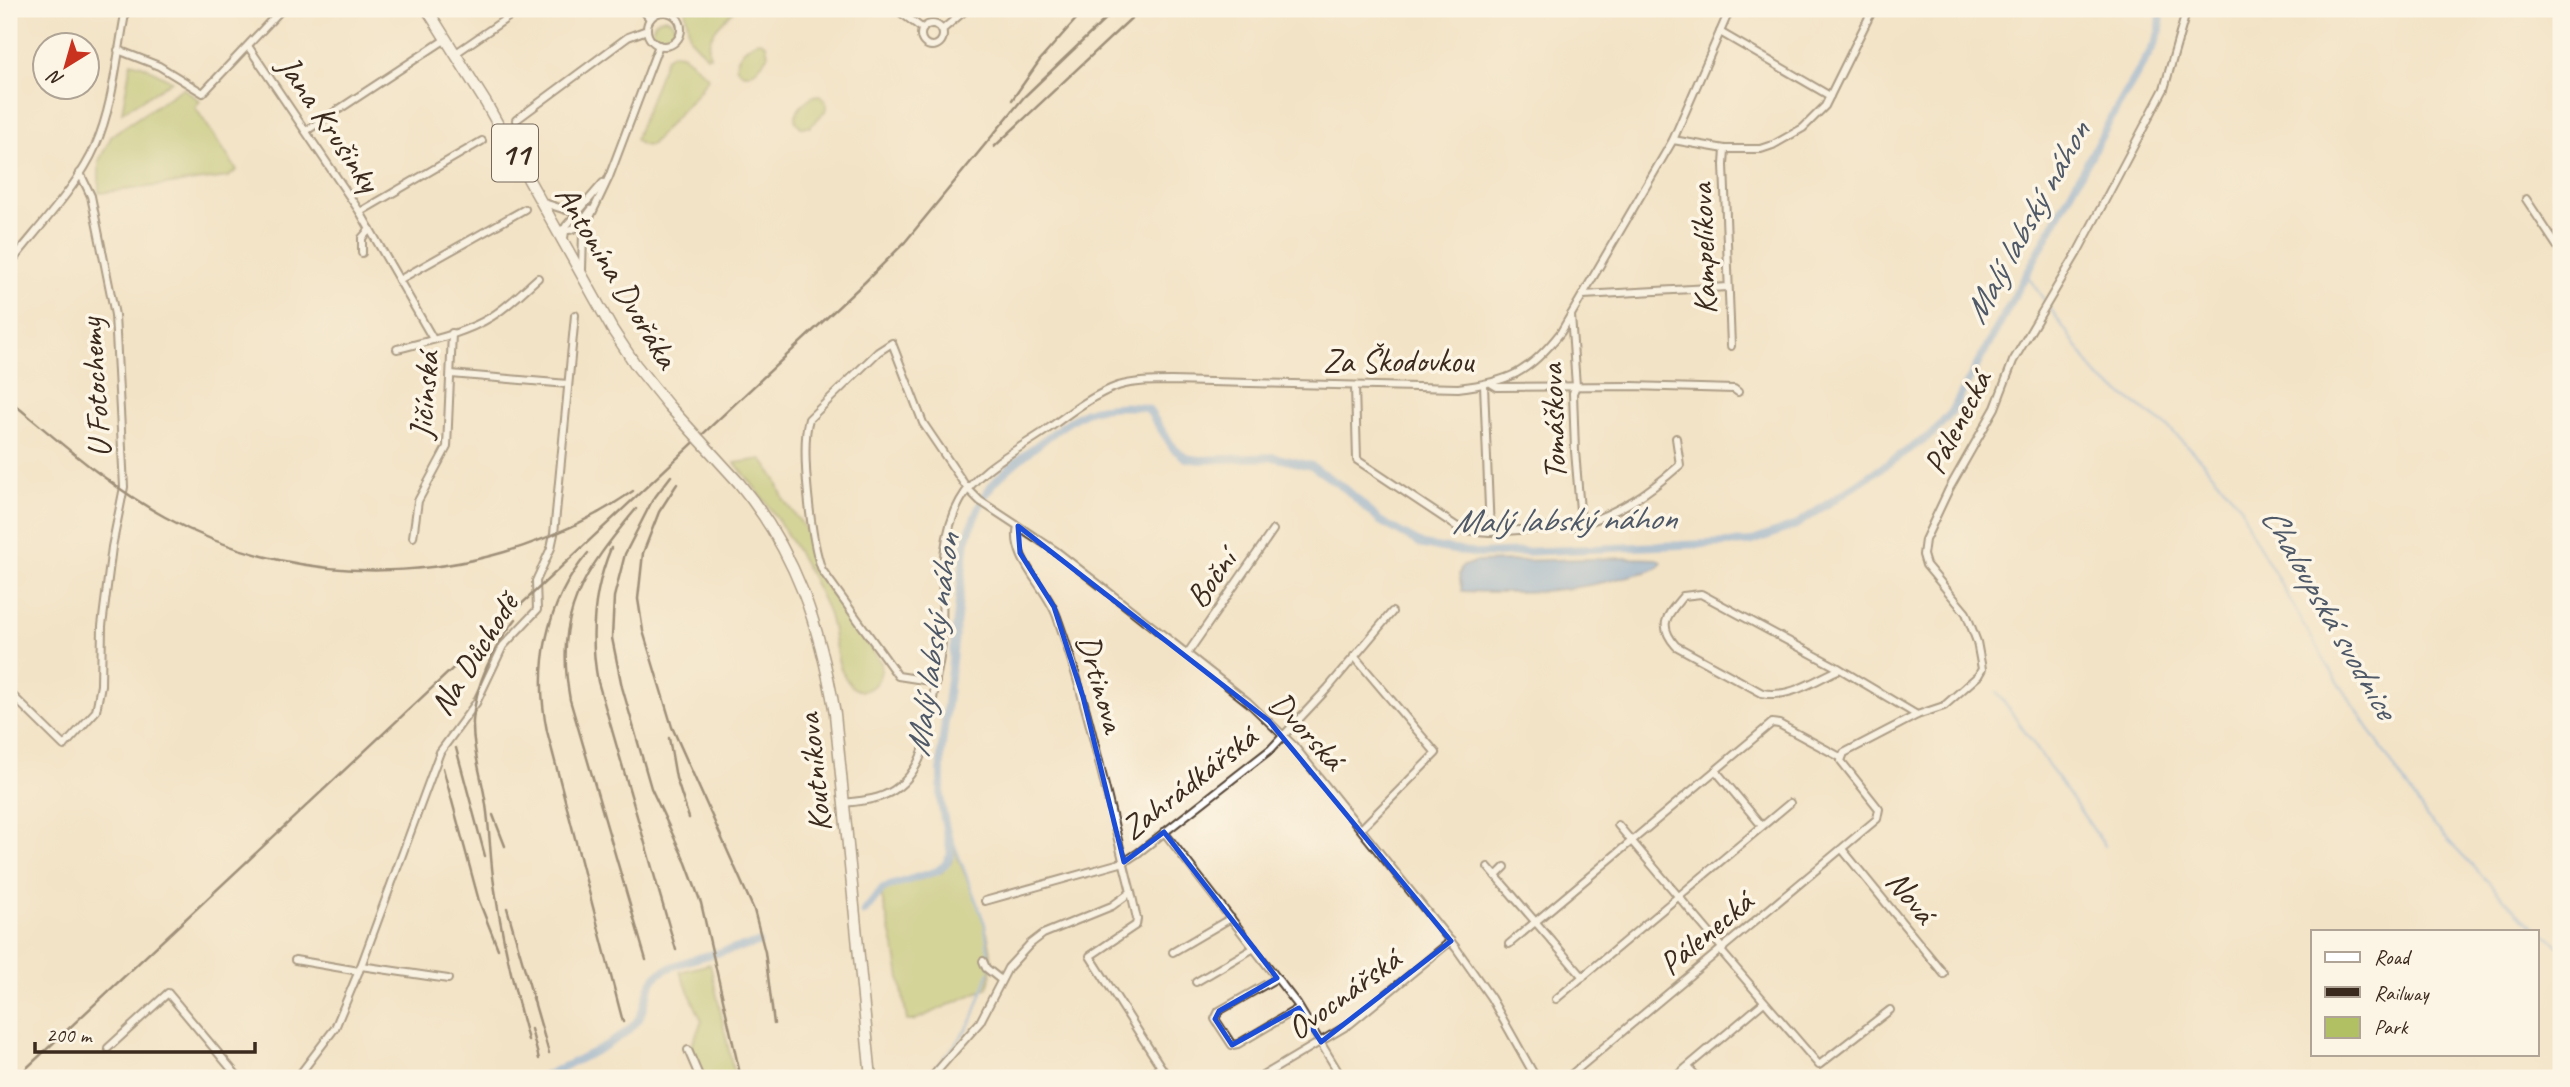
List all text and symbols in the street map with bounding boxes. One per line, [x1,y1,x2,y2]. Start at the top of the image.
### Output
north arrow [32,32,102,102]
street label: Jana Krušinky [267,46,392,202]
text: N [42,64,68,92]
water label: Malý labský náhon [1953,111,2102,331]
road number: 11 [492,124,538,182]
street label: Antonína Dvořáka [546,177,690,378]
street label: Kampelíkova [1680,181,1726,315]
street label: U Fotochemy [69,314,121,459]
street label: Za Škodovkou [1323,340,1475,382]
street label: Jičínská [399,346,449,442]
street label: Tomáškova [1530,361,1576,481]
street label: Pálenecká [1913,361,2002,481]
water label: Malý labský náhon [1452,495,1680,544]
water label: Chaloupská svodnice [2251,499,2411,730]
water label: Malý labský náhon [895,528,971,759]
street label: Boční [1176,536,1250,616]
street label: Na Důchodě [420,581,530,723]
street label: Drtinova [1067,630,1136,739]
street label: Dvorská [1260,683,1357,781]
street label: Koutníkova [787,710,841,834]
street label: Zahrádkářská [1112,714,1268,849]
street label: Nová [1877,861,1948,935]
street label: Pálenecká [1650,879,1764,984]
legend [2311,930,2538,1056]
street label: Ovocnářská [1279,936,1412,1049]
text: Road [2374,944,2413,970]
text: Railway [2374,980,2430,1006]
scale bar [35,1010,256,1054]
text: Park [2374,1014,2409,1040]
text: 200 m [46,1022,93,1048]

